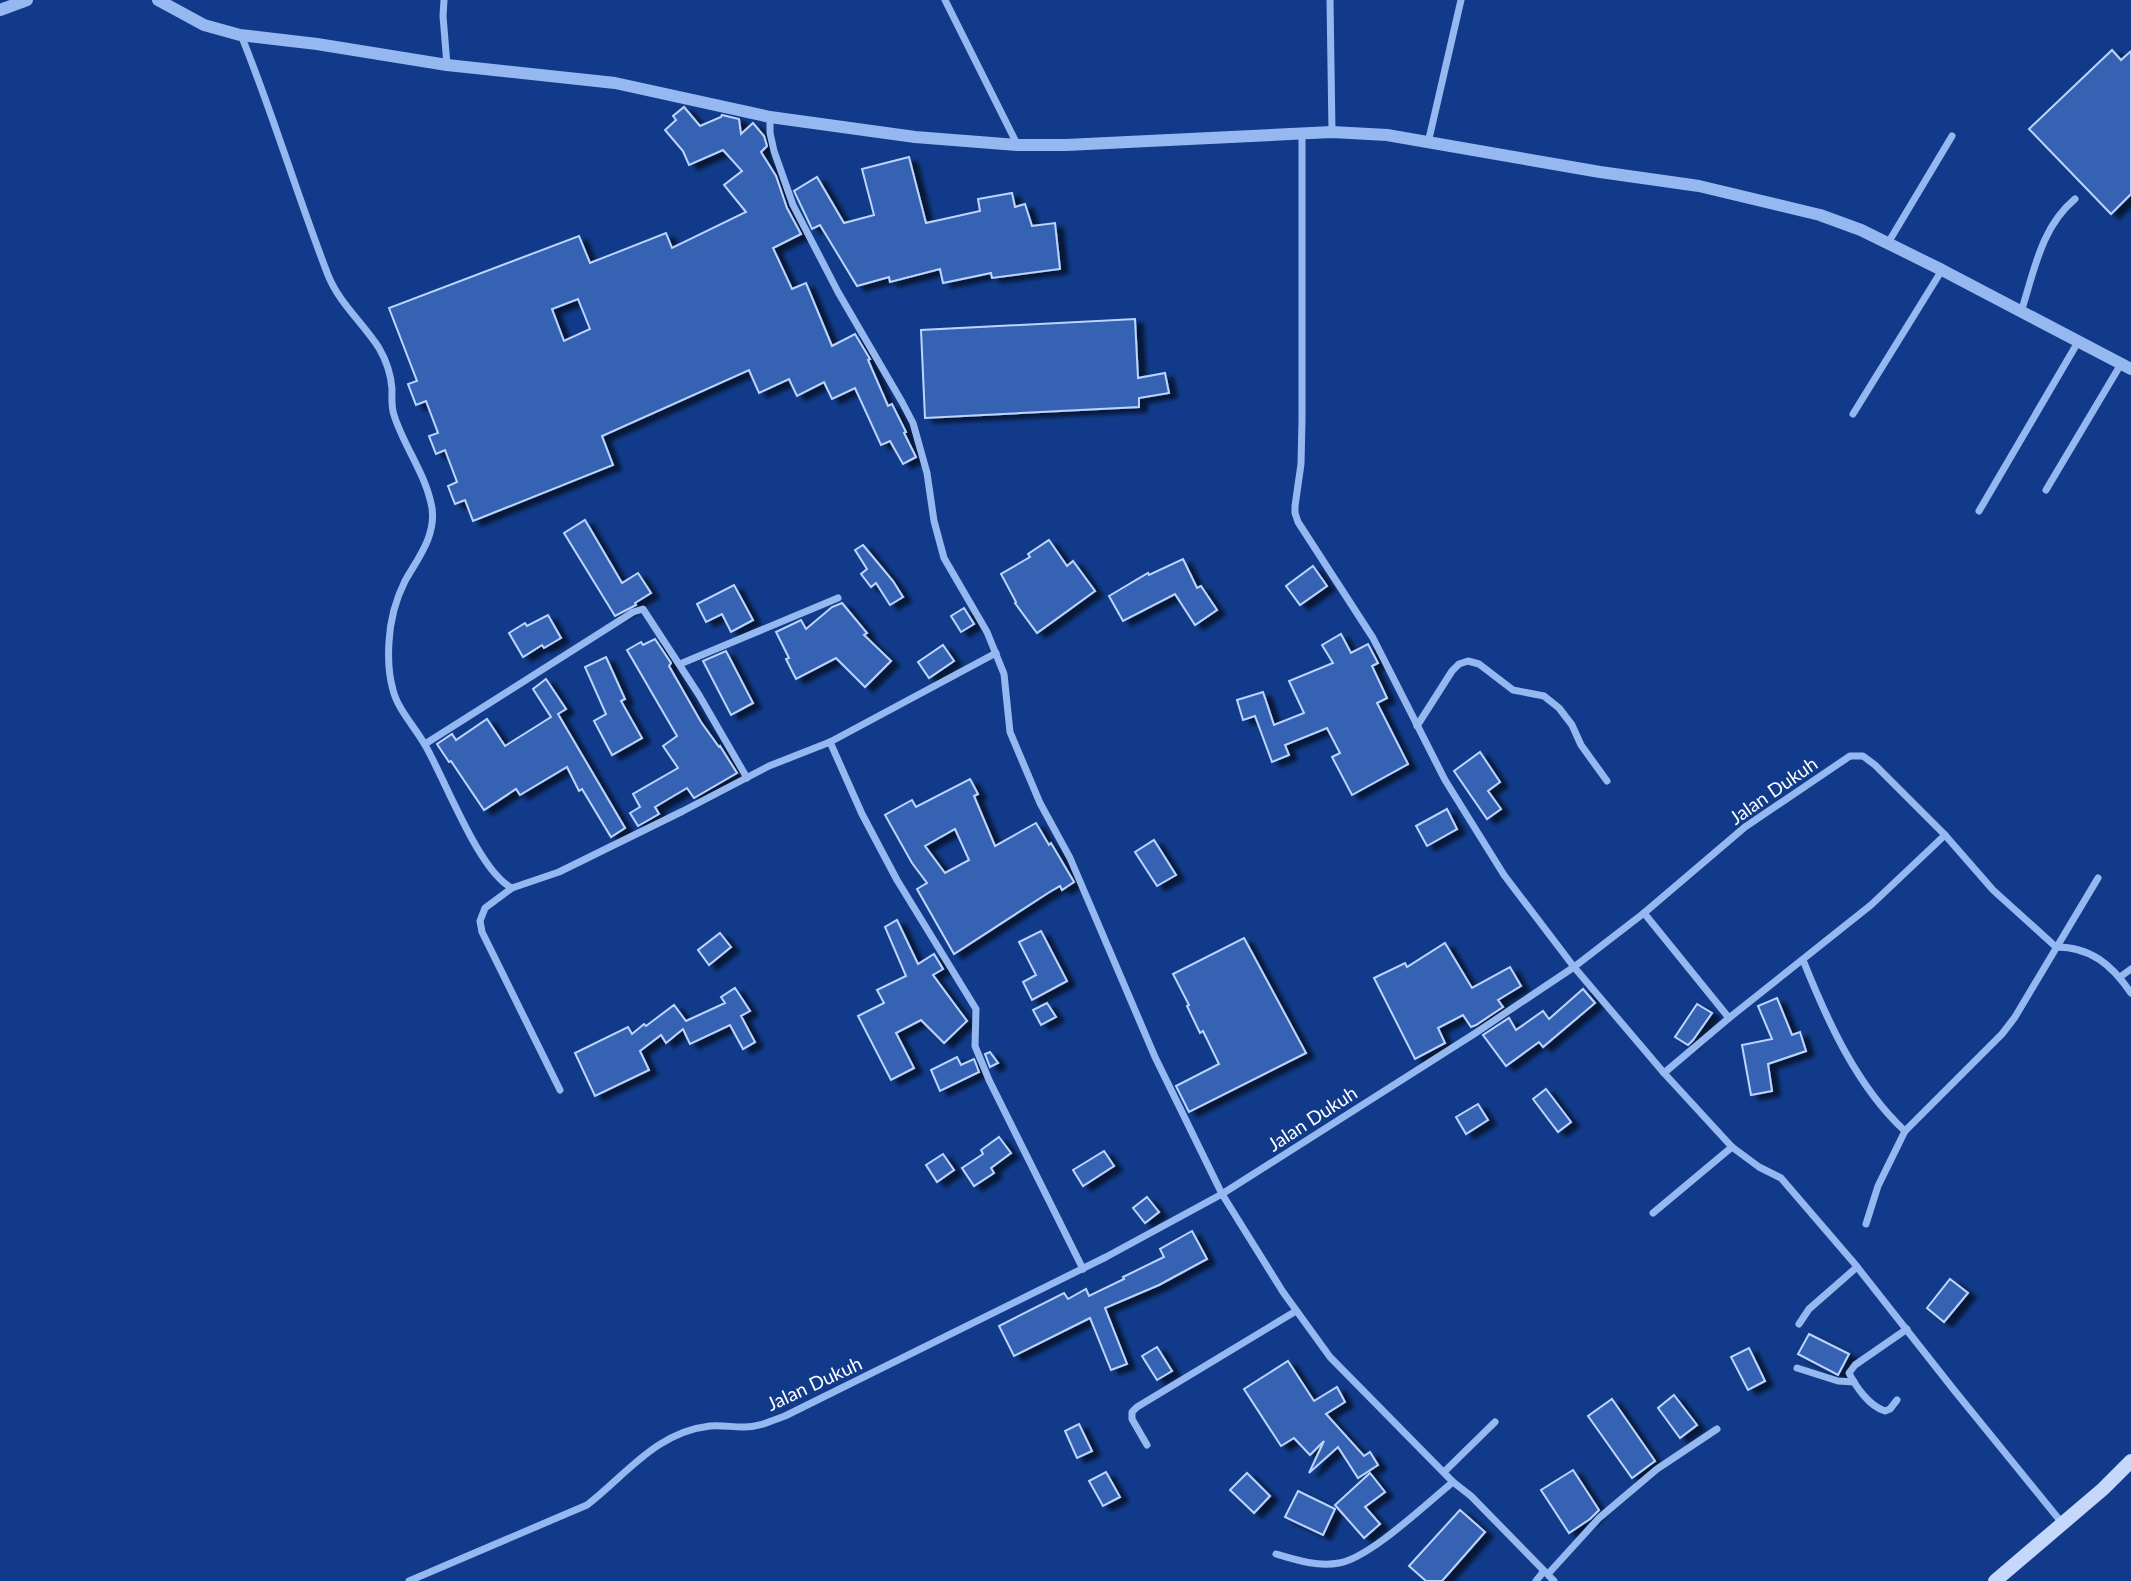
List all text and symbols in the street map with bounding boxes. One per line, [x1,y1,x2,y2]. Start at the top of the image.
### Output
street label: Jalan Dukuh [1725,751,1821,829]
street label: Jalan Dukuh [1263,1081,1361,1155]
street label: Jalan Dukuh [763,1351,865,1415]

